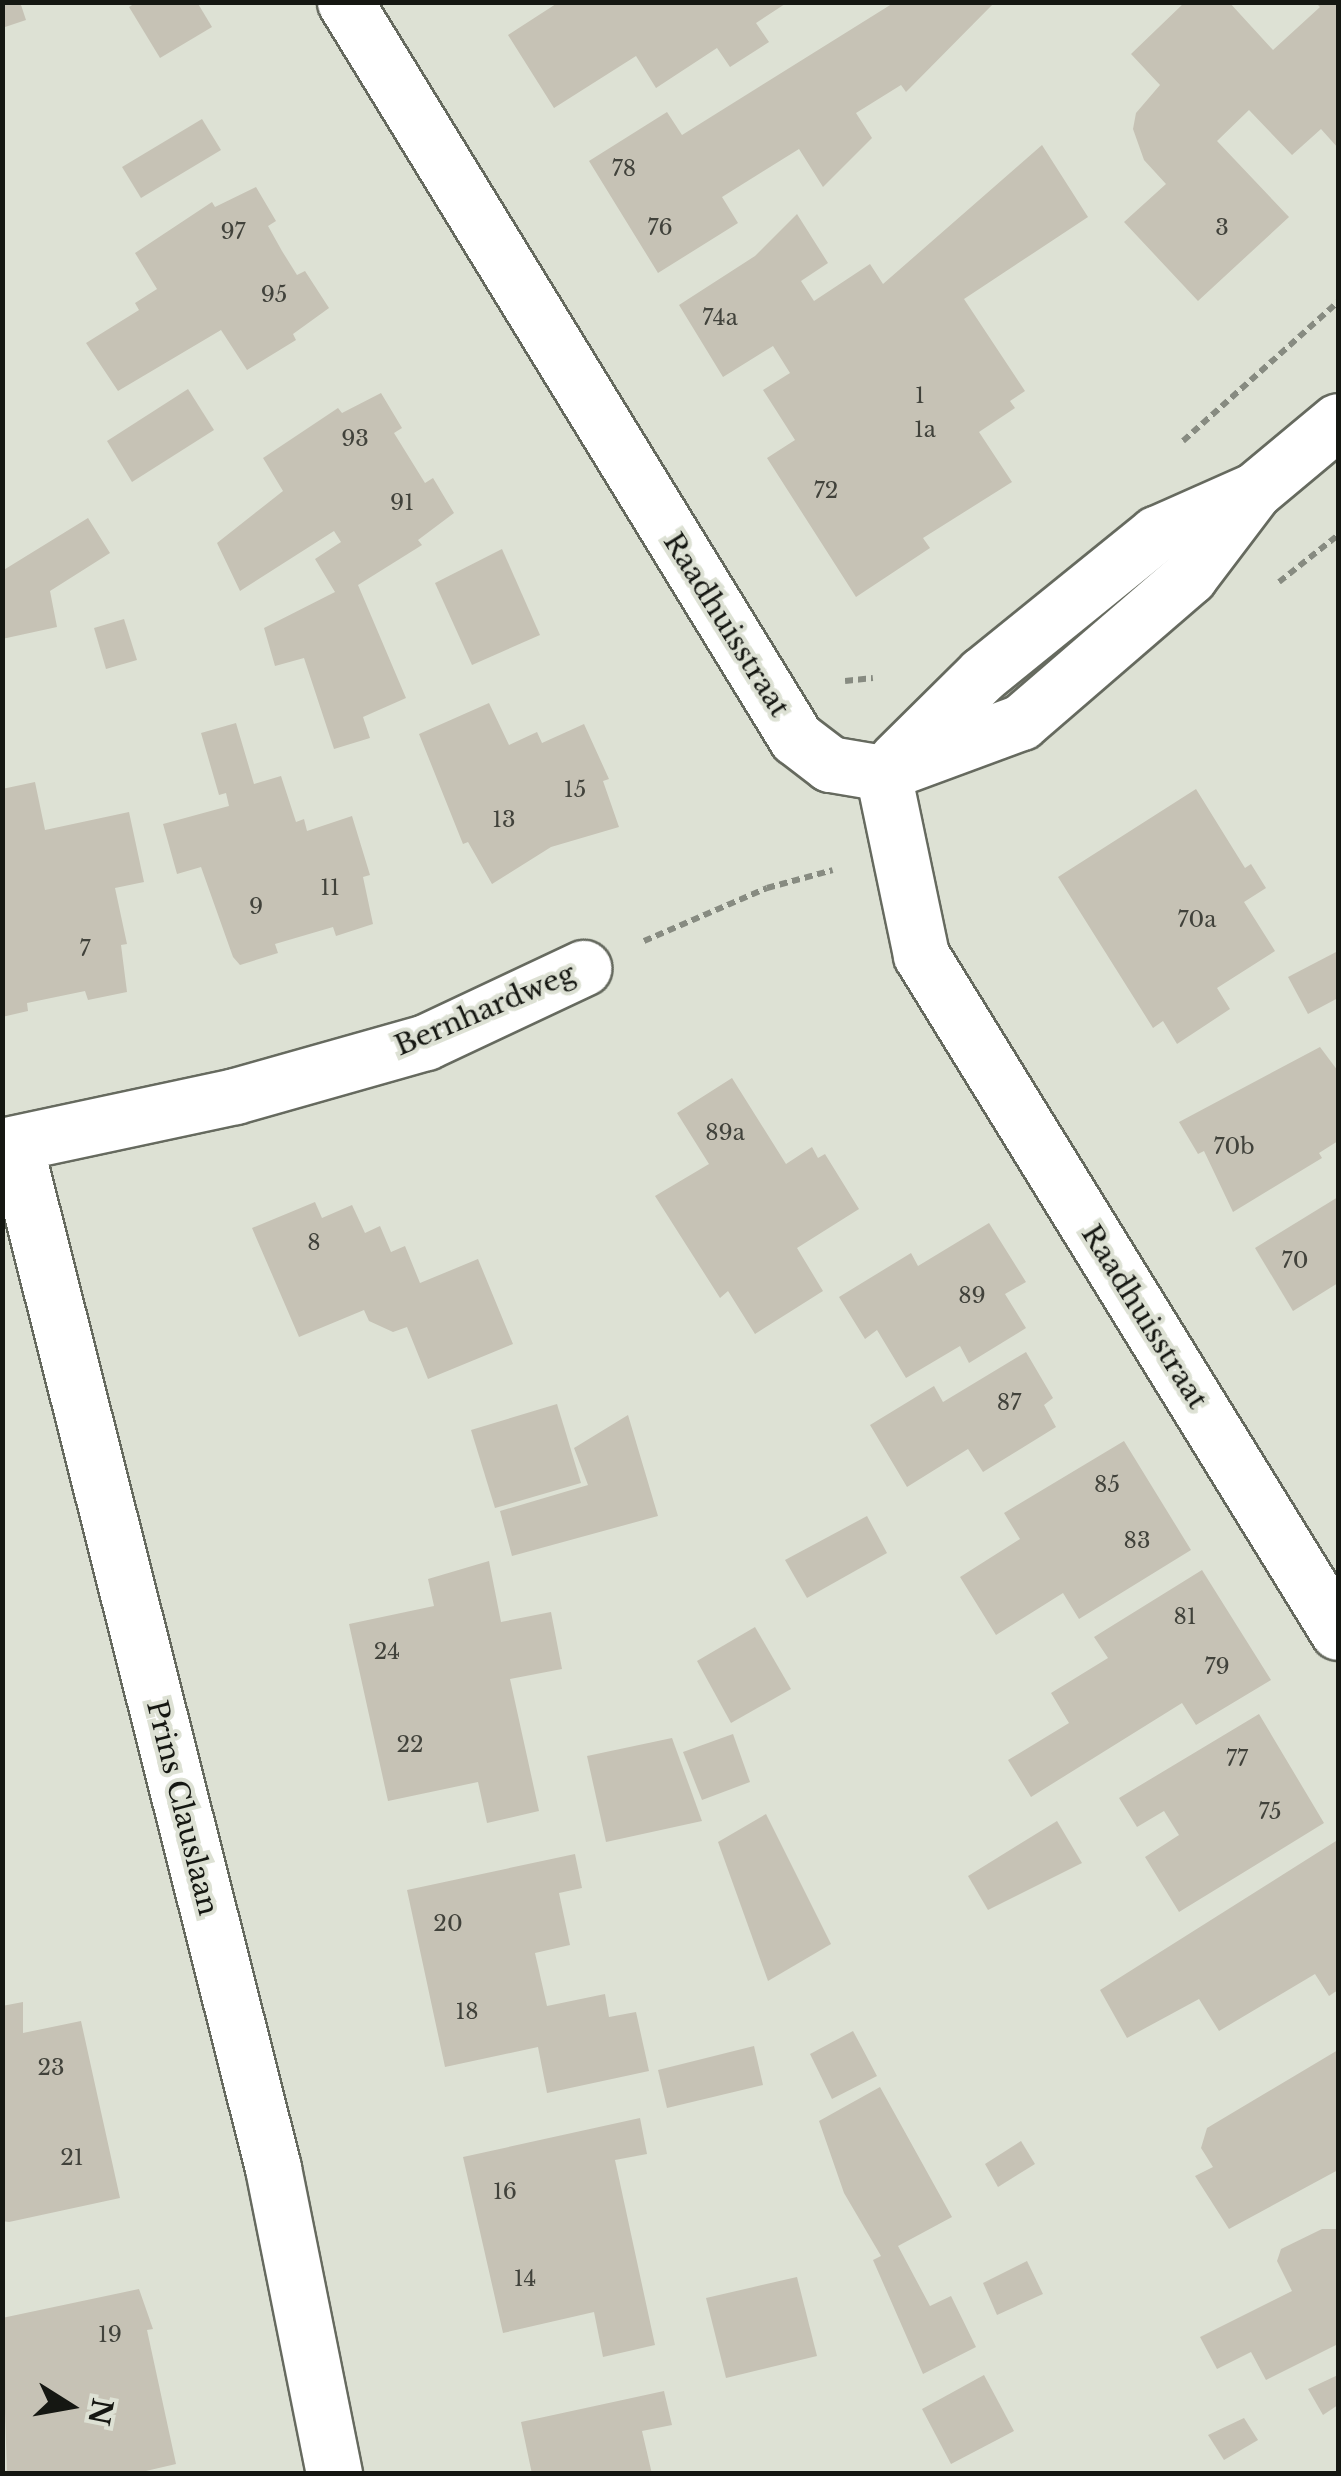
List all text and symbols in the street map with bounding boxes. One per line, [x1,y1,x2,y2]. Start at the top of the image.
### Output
house number: 78 [612,156,636,182]
house number: 76 [647,215,673,241]
house number: 3 [1215,215,1229,241]
house number: 97 [220,219,246,245]
house number: 95 [261,282,287,308]
house number: 74a [702,305,738,331]
house number: 1 [915,383,925,409]
house number: 1a [914,417,936,443]
house number: 93 [341,426,369,452]
house number: 72 [814,478,838,504]
house number: 91 [390,490,414,516]
street label: Raadhuisstraat [656,527,796,723]
house number: 15 [564,777,586,803]
house number: 13 [492,807,516,833]
house number: 11 [320,875,340,901]
house number: 9 [249,894,263,920]
house number: 70a [1178,907,1216,933]
house number: 7 [79,936,91,962]
street label: Bernhardweg [390,957,580,1063]
house number: 89a [705,1120,745,1146]
house number: 70b [1213,1134,1255,1160]
street label: Raadhuisstraat [1074,1219,1214,1415]
house number: 8 [307,1230,321,1256]
house number: 70 [1282,1248,1308,1274]
house number: 89 [958,1283,986,1309]
house number: 87 [997,1390,1021,1416]
house number: 85 [1094,1472,1120,1498]
house number: 83 [1124,1528,1150,1554]
house number: 81 [1173,1604,1197,1630]
house number: 24 [374,1639,400,1665]
house number: 79 [1204,1654,1230,1680]
street label: Prins Clauslaan [139,1697,225,1919]
house number: 22 [396,1732,424,1758]
house number: 77 [1226,1746,1248,1772]
house number: 75 [1258,1799,1282,1825]
house number: 20 [433,1911,463,1937]
house number: 18 [455,1999,479,2025]
house number: 23 [37,2055,65,2081]
house number: 21 [60,2145,84,2171]
house number: 16 [493,2179,517,2205]
house number: 14 [514,2266,536,2292]
house number: 19 [98,2322,122,2348]
north arrow [20,2356,120,2456]
text: N [80,2396,120,2428]

